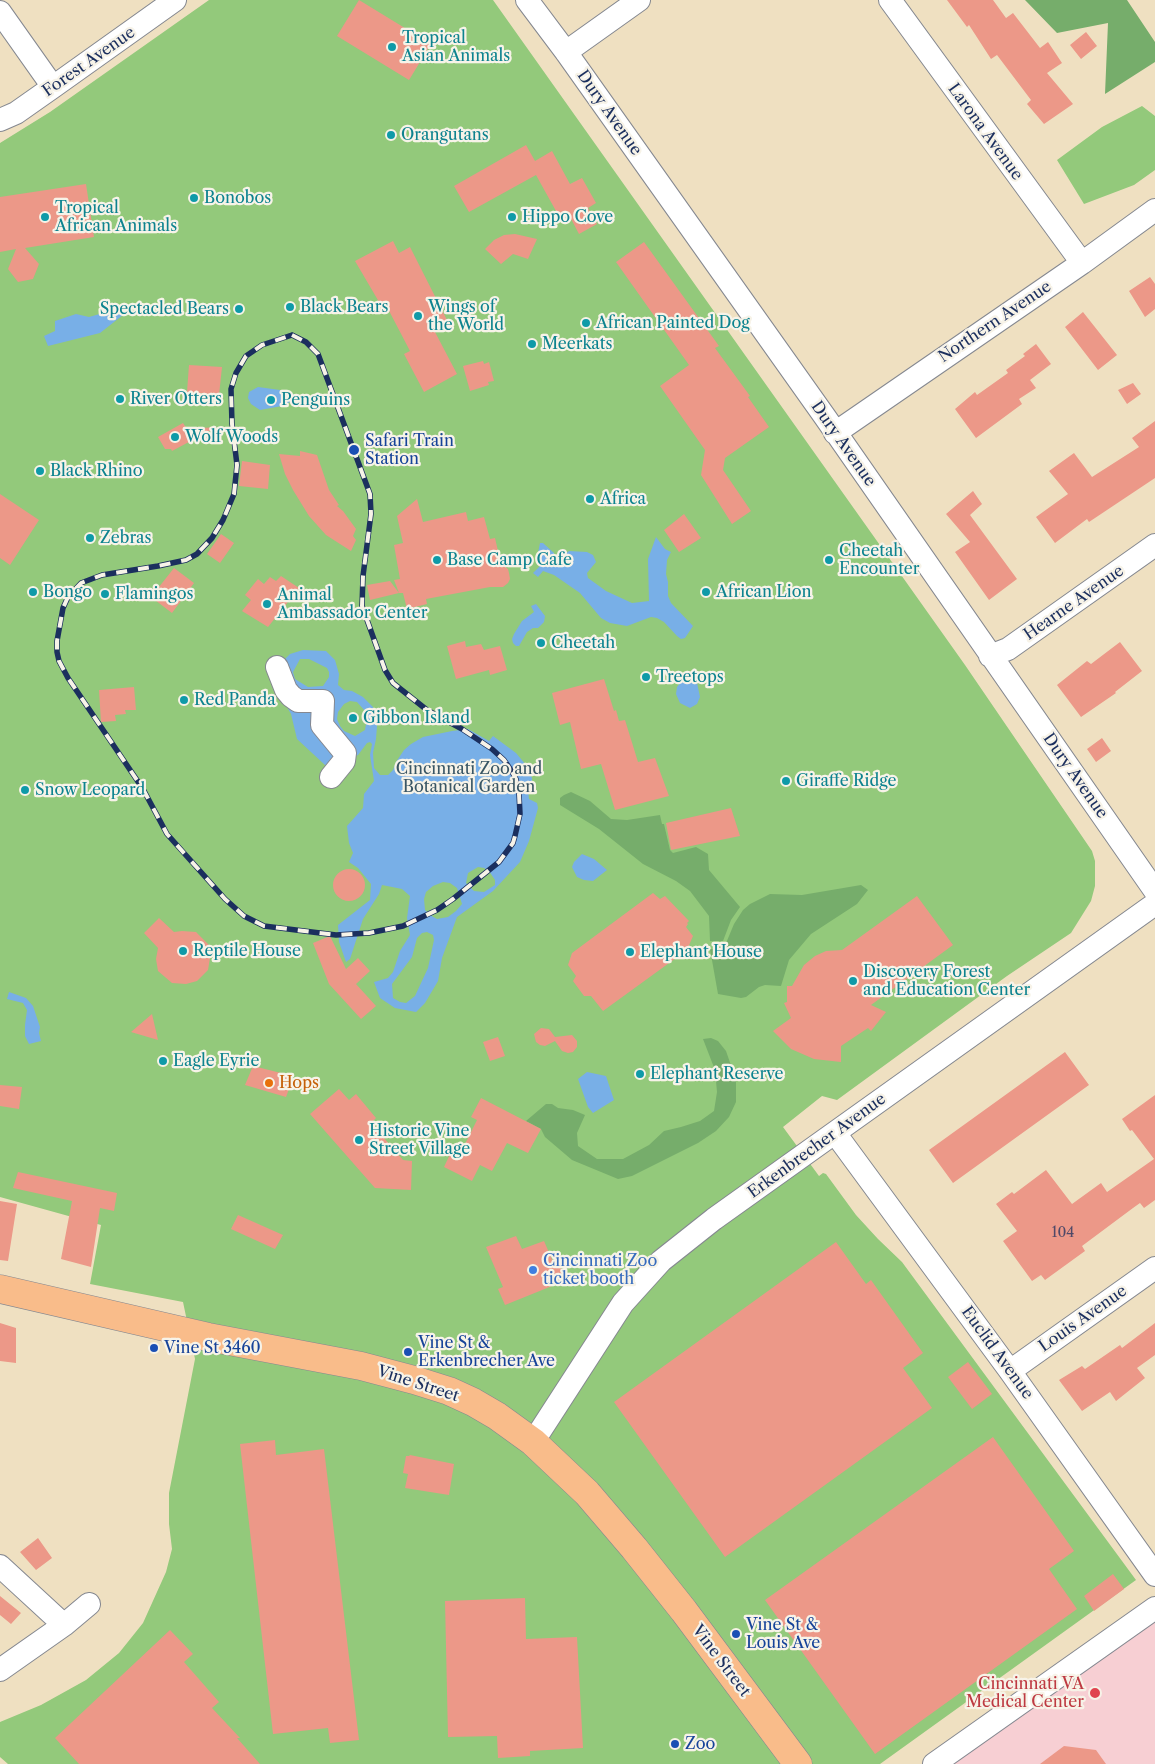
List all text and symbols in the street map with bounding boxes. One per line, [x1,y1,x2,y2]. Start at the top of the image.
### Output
street label: Forest Avenue [39,23,139,101]
place label: Tropical Asian Animals [402,28,510,66]
marker: Tropical Asian Animals [386,41,398,53]
street label: Dury Avenue [573,67,645,159]
street label: Larona Avenue [943,80,1027,184]
place label: Orangutans [401,125,489,145]
marker: Orangutans [385,129,397,141]
place label: Bonobos [204,188,271,208]
marker: Bonobos [188,192,200,204]
place label: Tropical African Animals [55,198,177,236]
place label: Hippo Cove [522,207,613,227]
marker: Tropical African Animals [39,211,51,223]
marker: Hippo Cove [506,211,518,223]
street label: Northern Avenue [935,277,1055,367]
place label: Black Bears [300,297,388,317]
place label: Wings of the World [428,297,504,335]
place label: Spectacled Bears [100,299,229,319]
marker: Black Bears [284,301,296,313]
marker: Spectacled Bears [233,303,245,315]
marker: Wings of the World [412,310,424,322]
place label: African Painted Dog [596,313,750,333]
marker: African Painted Dog [580,317,592,329]
place label: Meerkats [542,334,612,354]
marker: Meerkats [526,338,538,350]
place label: River Otters [130,389,222,409]
place label: Penguins [281,390,350,410]
marker: River Otters [114,393,126,405]
marker: Penguins [265,394,277,406]
street label: Dury Avenue [807,398,879,490]
place label: Wolf Woods [185,427,278,447]
marker: Wolf Woods [169,431,181,443]
place label: Safari Train Station [365,431,454,469]
marker: Safari Train Station [347,443,361,457]
place label: Black Rhino [50,461,143,481]
marker: Black Rhino [34,465,46,477]
place label: Africa [600,489,646,509]
marker: Africa [584,493,596,505]
place label: Zebras [100,528,152,548]
marker: Zebras [84,532,96,544]
place label: Cheetah Encounter [839,541,919,579]
place label: Base Camp Cafe [447,550,572,570]
marker: Base Camp Cafe [431,554,443,566]
marker: Cheetah Encounter [823,554,835,566]
street label: Hearne Avenue [1020,561,1128,645]
place label: Bongo [43,582,92,602]
place label: African Lion [716,582,811,602]
place label: Flamingos [115,584,193,604]
place label: Animal Ambassador Center [277,585,427,623]
marker: Bongo [27,586,39,598]
marker: African Lion [700,586,712,598]
marker: Flamingos [99,588,111,600]
marker: Animal Ambassador Center [261,598,273,610]
place label: Cheetah [551,633,615,653]
marker: Cheetah [535,637,547,649]
place label: Treetops [656,667,724,687]
marker: Treetops [640,671,652,683]
place label: Red Panda [194,690,276,710]
marker: Red Panda [178,694,190,706]
place label: Gibbon Island [363,708,470,728]
marker: Gibbon Island [347,712,359,724]
street label: Dury Avenue [1039,730,1111,822]
park label: Cincinnati Zoo and Botanical Garden [396,759,542,797]
place label: Giraffe Ridge [796,771,897,791]
marker: Giraffe Ridge [780,775,792,787]
place label: Snow Leopard [35,780,145,800]
marker: Snow Leopard [19,784,31,796]
place label: Reptile House [193,941,301,961]
place label: Elephant House [640,942,762,962]
marker: Reptile House [177,945,189,957]
marker: Elephant House [624,946,636,958]
place label: Discovery Forest and Education Center [863,962,1030,1000]
marker: Discovery Forest and Education Center [847,975,859,987]
place label: Eagle Eyrie [173,1051,259,1071]
marker: Eagle Eyrie [157,1055,169,1067]
place label: Elephant Reserve [650,1064,783,1084]
marker: Elephant Reserve [634,1068,646,1080]
place label: Hops [279,1073,319,1093]
marker: Hops [263,1077,275,1089]
street label: Erkenbrecher Avenue [744,1090,890,1202]
place label: Historic Vine Street Village [369,1121,470,1159]
marker: Historic Vine Street Village [353,1134,365,1146]
house number: 104 [1052,1225,1074,1241]
place label: Cincinnati Zoo ticket booth [543,1251,657,1289]
marker: Cincinnati Zoo ticket booth [527,1264,539,1276]
street label: Louis Avenue [1035,1282,1131,1356]
street label: Euclid Avenue [957,1303,1037,1403]
place label: Vine St & Erkenbrecher Ave [418,1333,555,1371]
place label: Vine St 3460 [164,1338,261,1358]
marker: Vine St 3460 [148,1342,160,1354]
marker: Vine St & Erkenbrecher Ave [402,1346,414,1358]
street label: Vine Street [375,1362,461,1406]
place label: Vine St & Louis Ave [746,1615,820,1653]
street label: Vine Street [688,1621,754,1701]
marker: Vine St & Louis Ave [730,1628,742,1640]
place label: Cincinnati VA Medical Center [966,1674,1084,1712]
marker: Cincinnati VA Medical Center [1088,1686,1102,1700]
place label: Zoo [685,1734,715,1754]
marker: Zoo [669,1738,681,1750]

